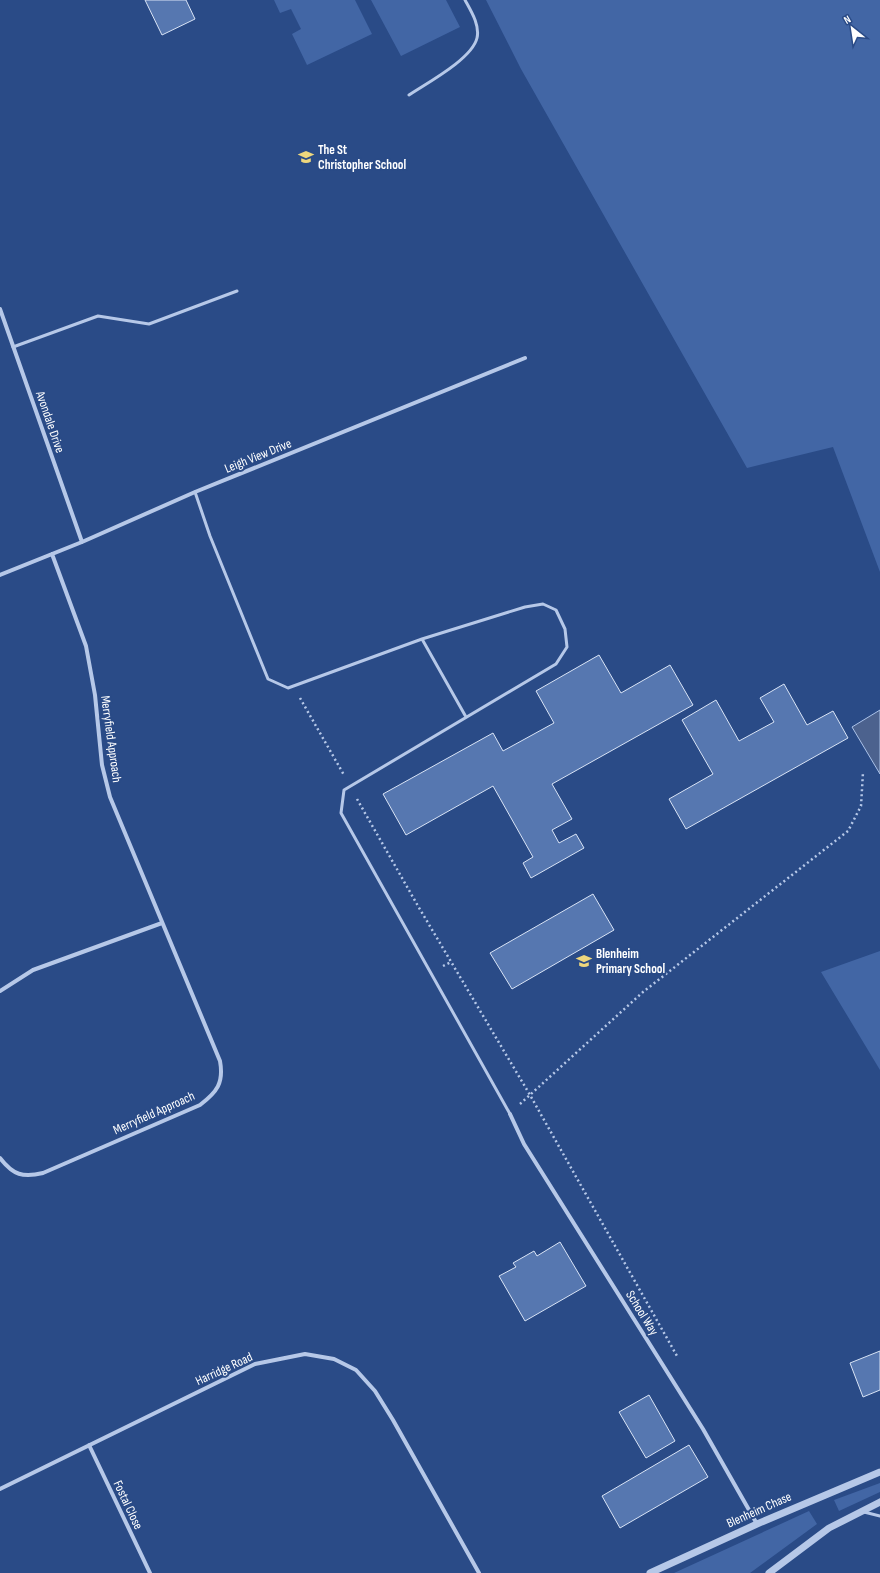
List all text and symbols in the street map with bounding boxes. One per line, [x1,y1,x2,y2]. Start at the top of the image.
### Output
north arrow [832,8,872,48]
text: N [841,13,853,27]
place label: The St Christopher School [318,142,406,173]
school or university icon: The St Christopher School [297,148,315,166]
street label: Avondale Drive [32,388,68,455]
street label: Leigh View Drive [222,435,294,477]
street label: Merryfield Approach [97,694,125,784]
place label: Blenheim Primary School [596,946,665,977]
school or university icon: Blenheim Primary School [575,952,593,970]
street label: Merryfield Approach [111,1088,197,1138]
street label: School Way [622,1288,662,1338]
street label: Harridge Road [193,1349,255,1389]
street label: Fostal Close [110,1478,146,1532]
street label: Blenheim Chase [724,1489,794,1531]

